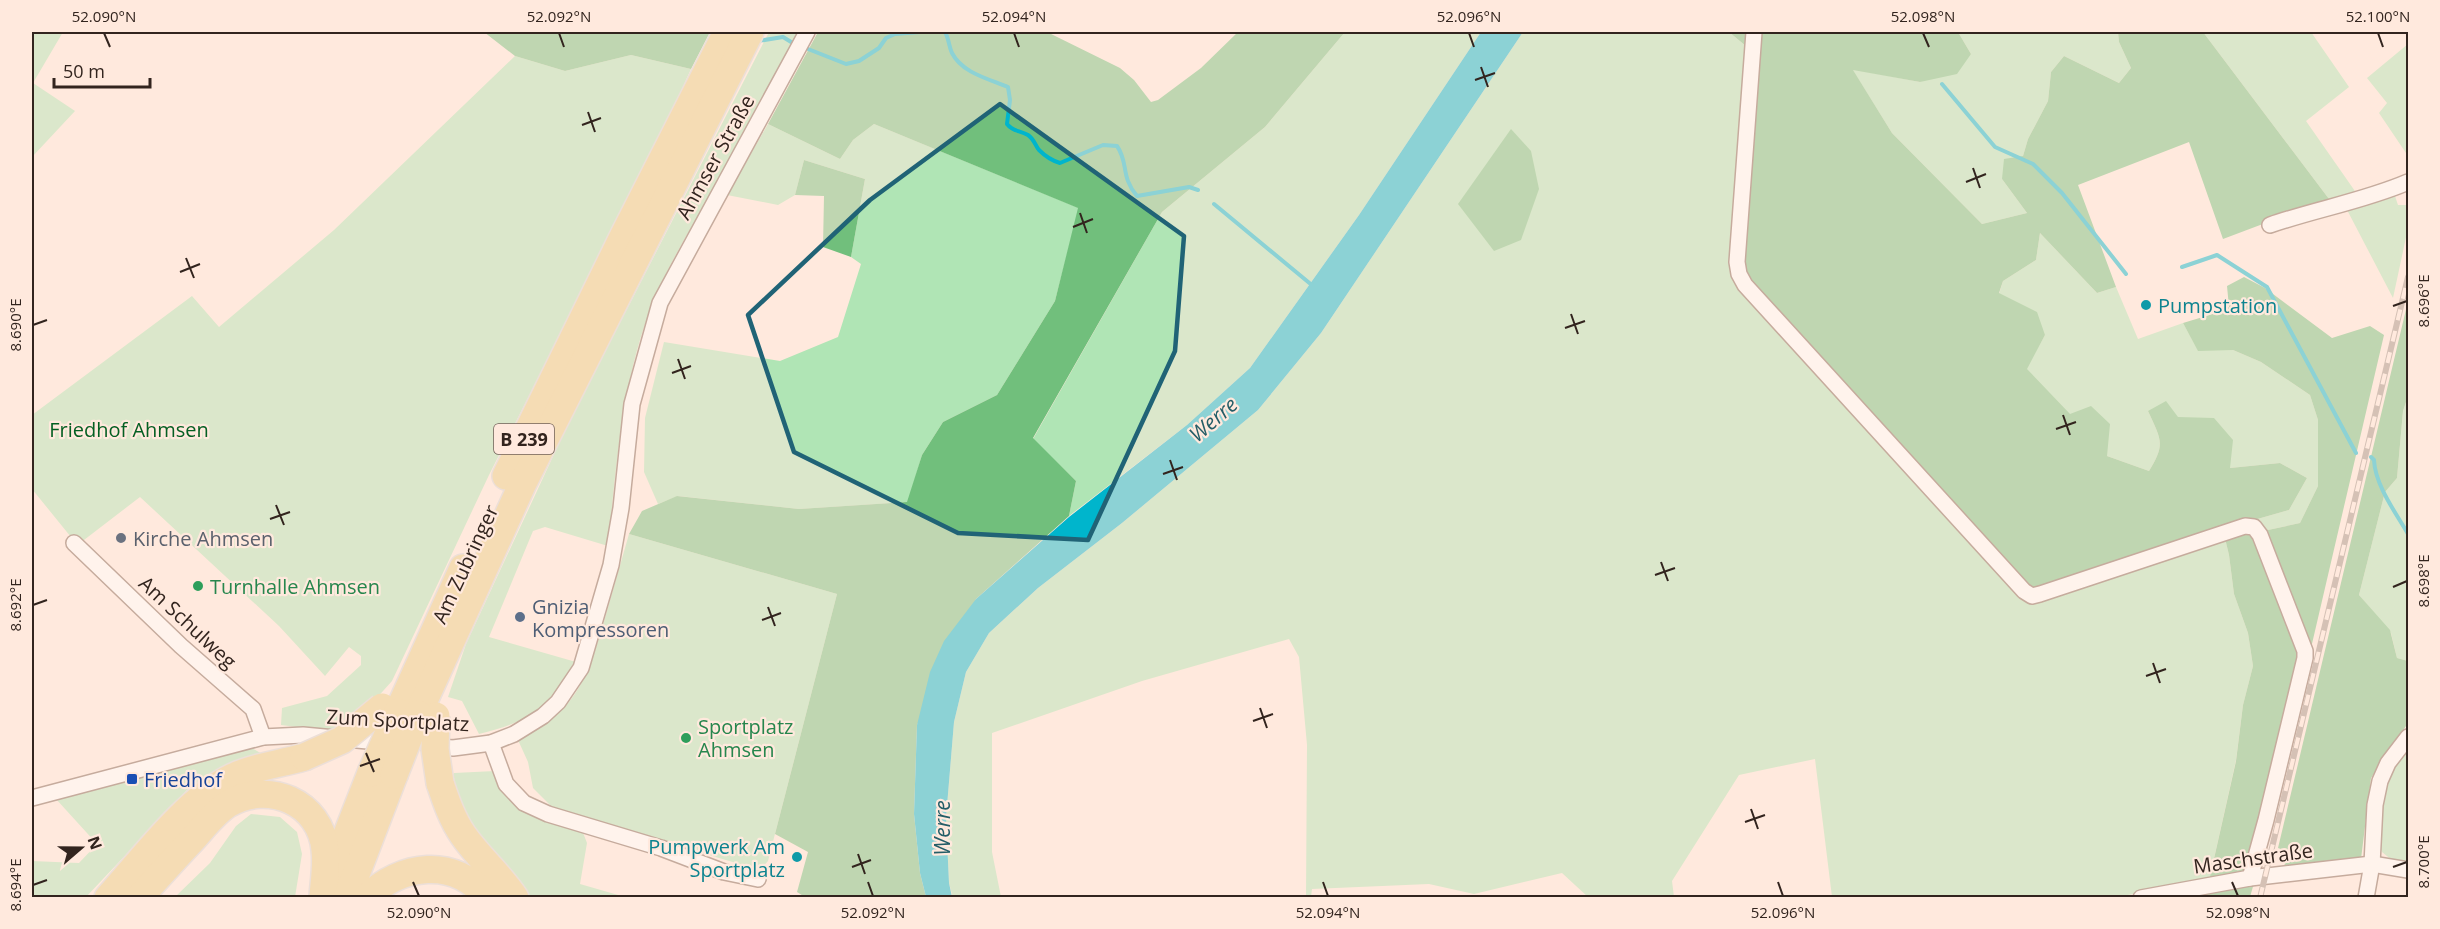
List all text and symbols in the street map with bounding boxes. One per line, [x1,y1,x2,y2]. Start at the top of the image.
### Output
text: 52.090°N [72,6,136,26]
text: 52.092°N [527,6,591,26]
text: 52.094°N [982,6,1046,26]
text: 52.096°N [1437,6,1501,26]
text: 52.098°N [1891,6,1955,26]
text: 52.100°N [2346,6,2410,26]
scale bar [54,51,150,89]
text: 50 m [63,59,105,83]
street label: Ahmser Straße [670,90,760,224]
text: 8.696°E [2413,274,2433,328]
place label: Pumpstation [2158,292,2277,319]
text: 8.690°E [5,298,25,352]
marker: Pumpstation [2139,298,2153,312]
water label: Werre [1183,390,1243,448]
park label: Friedhof Ahmsen [49,416,209,443]
road number: B 239 [494,424,554,454]
street label: Am Zubringer [426,500,504,628]
place label: Kirche Ahmsen [133,525,273,552]
marker: Kirche Ahmsen [114,531,128,545]
text: 8.698°E [2413,554,2433,608]
street label: Am Schulweg [133,570,243,674]
place label: Turnhalle Ahmsen [210,573,380,600]
text: 8.692°E [5,578,25,632]
marker: Turnhalle Ahmsen [191,579,205,593]
place label: Gnizia Kompressoren [532,593,669,643]
marker: Gnizia Kompressoren [513,610,527,624]
street label: Zum Sportplatz [326,703,470,737]
place label: Sportplatz Ahmsen [698,713,793,763]
marker: Sportplatz Ahmsen [679,731,693,745]
place label: Friedhof [144,766,223,793]
marker: Friedhof [125,772,139,786]
water label: Werre [928,800,956,856]
north arrow [51,818,111,878]
text: N [83,833,108,853]
place label: Pumpwerk Am Sportplatz [648,833,785,883]
text: 8.700°E [2413,835,2433,889]
street label: Maschstraße [2192,836,2314,880]
marker: Pumpwerk Am Sportplatz [790,850,804,864]
text: 8.694°E [5,858,25,912]
text: 52.090°N [387,902,451,922]
text: 52.092°N [841,902,905,922]
text: 52.094°N [1296,902,1360,922]
text: 52.096°N [1751,902,1815,922]
text: 52.098°N [2206,902,2270,922]

